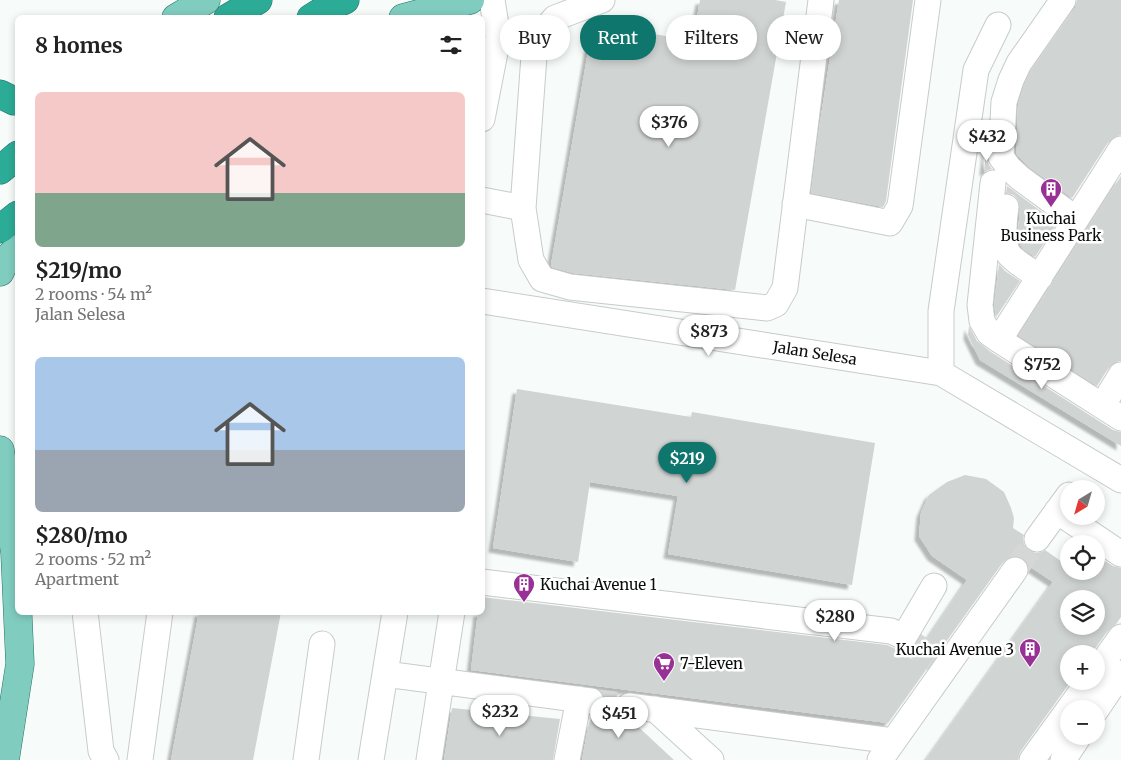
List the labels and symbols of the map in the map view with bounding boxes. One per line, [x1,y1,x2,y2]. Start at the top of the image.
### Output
pin: $376 [639,106,699,148]
pin: $432 [957,120,1017,162]
building icon: Kuchai Business Park [1039,177,1063,208]
place label: Kuchai Business Park [1001,209,1102,245]
pin: $873 [679,314,739,357]
street label: Jalan Selesa [771,337,858,369]
pin: $752 [1012,348,1072,390]
pin: $219 [657,442,717,484]
north arrow [1060,480,1105,525]
building icon: Kuchai Avenue 1 [512,572,536,603]
place label: Kuchai Avenue 1 [540,575,657,594]
pin: $280 [805,600,865,642]
building icon: Kuchai Avenue 3 [1018,637,1042,668]
place label: Kuchai Avenue 3 [896,640,1014,659]
supermarket icon: 7-Eleven [652,651,676,682]
place label: 7-Eleven [680,654,743,673]
pin: $232 [470,694,530,737]
pin: $451 [589,696,649,739]

